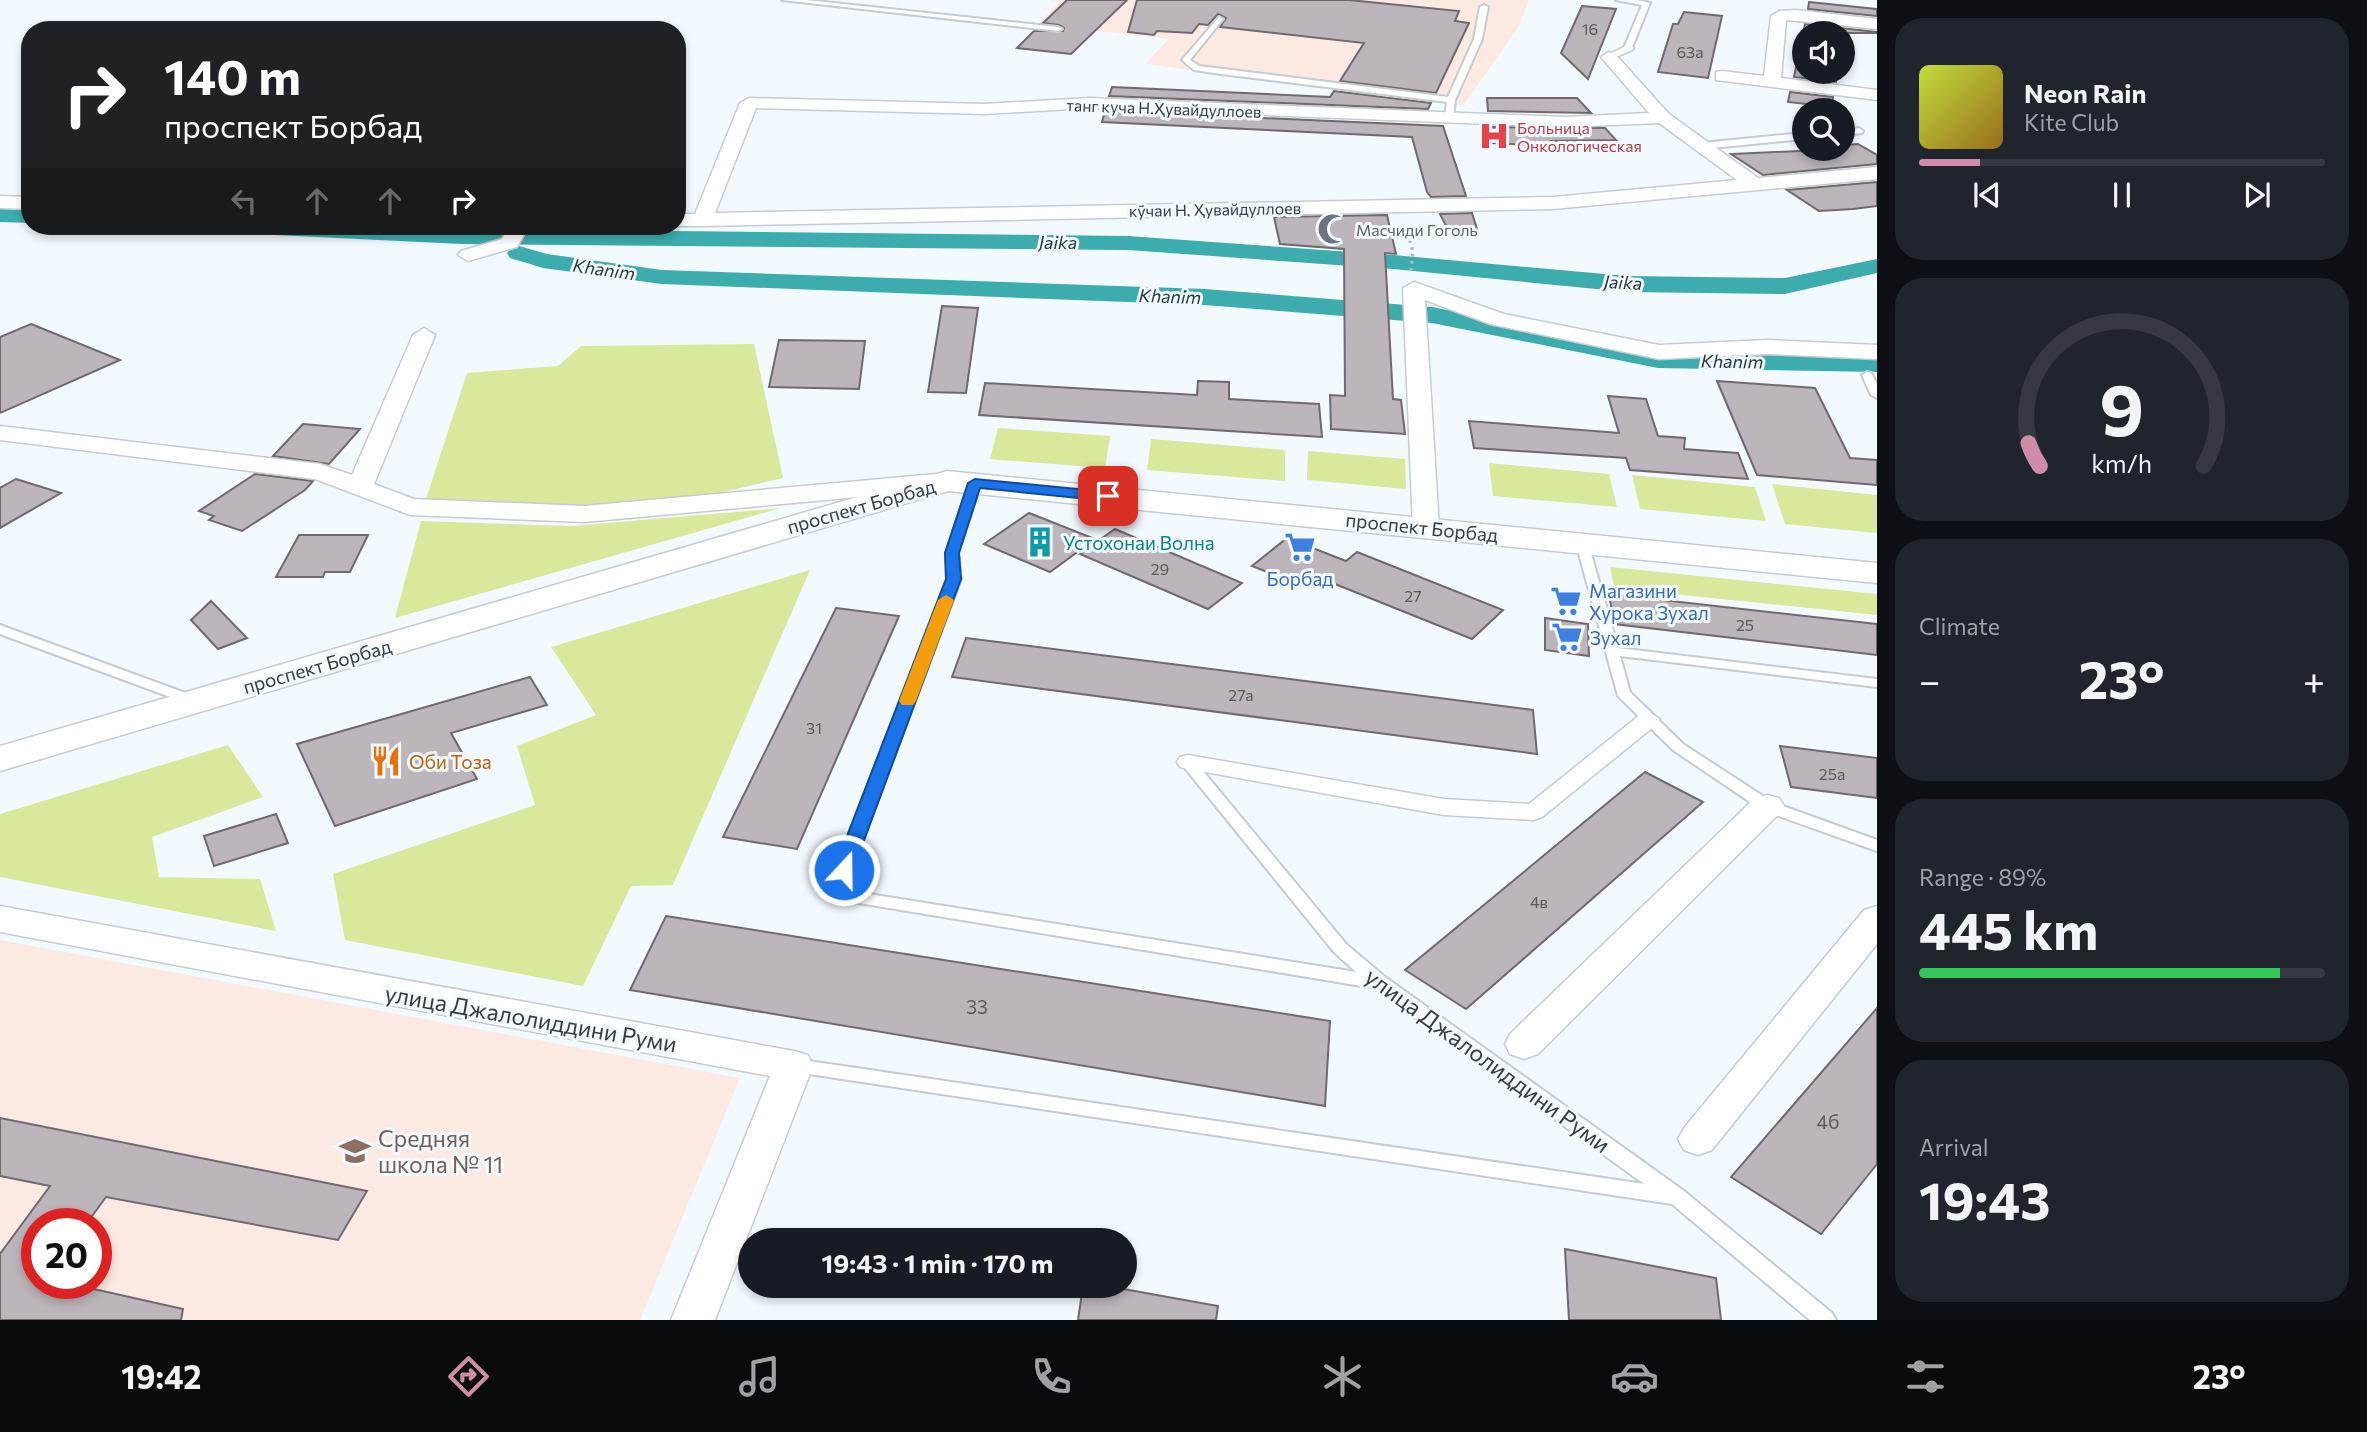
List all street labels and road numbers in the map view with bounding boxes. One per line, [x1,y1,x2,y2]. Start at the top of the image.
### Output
street label: танг куча Н.Ҳувайдуллоев [1066,95,1262,121]
street label: кӯчаи Н. Ҳувайдуллоев [1129,198,1301,220]
street label: проспект Борбад [784,474,938,538]
street label: проспект Борбад [1345,508,1499,546]
street label: проспект Борбад [240,634,394,698]
street label: улица Джалолиддини Руми [1360,962,1616,1158]
street label: улица Джалолиддини Руми [383,979,679,1057]

